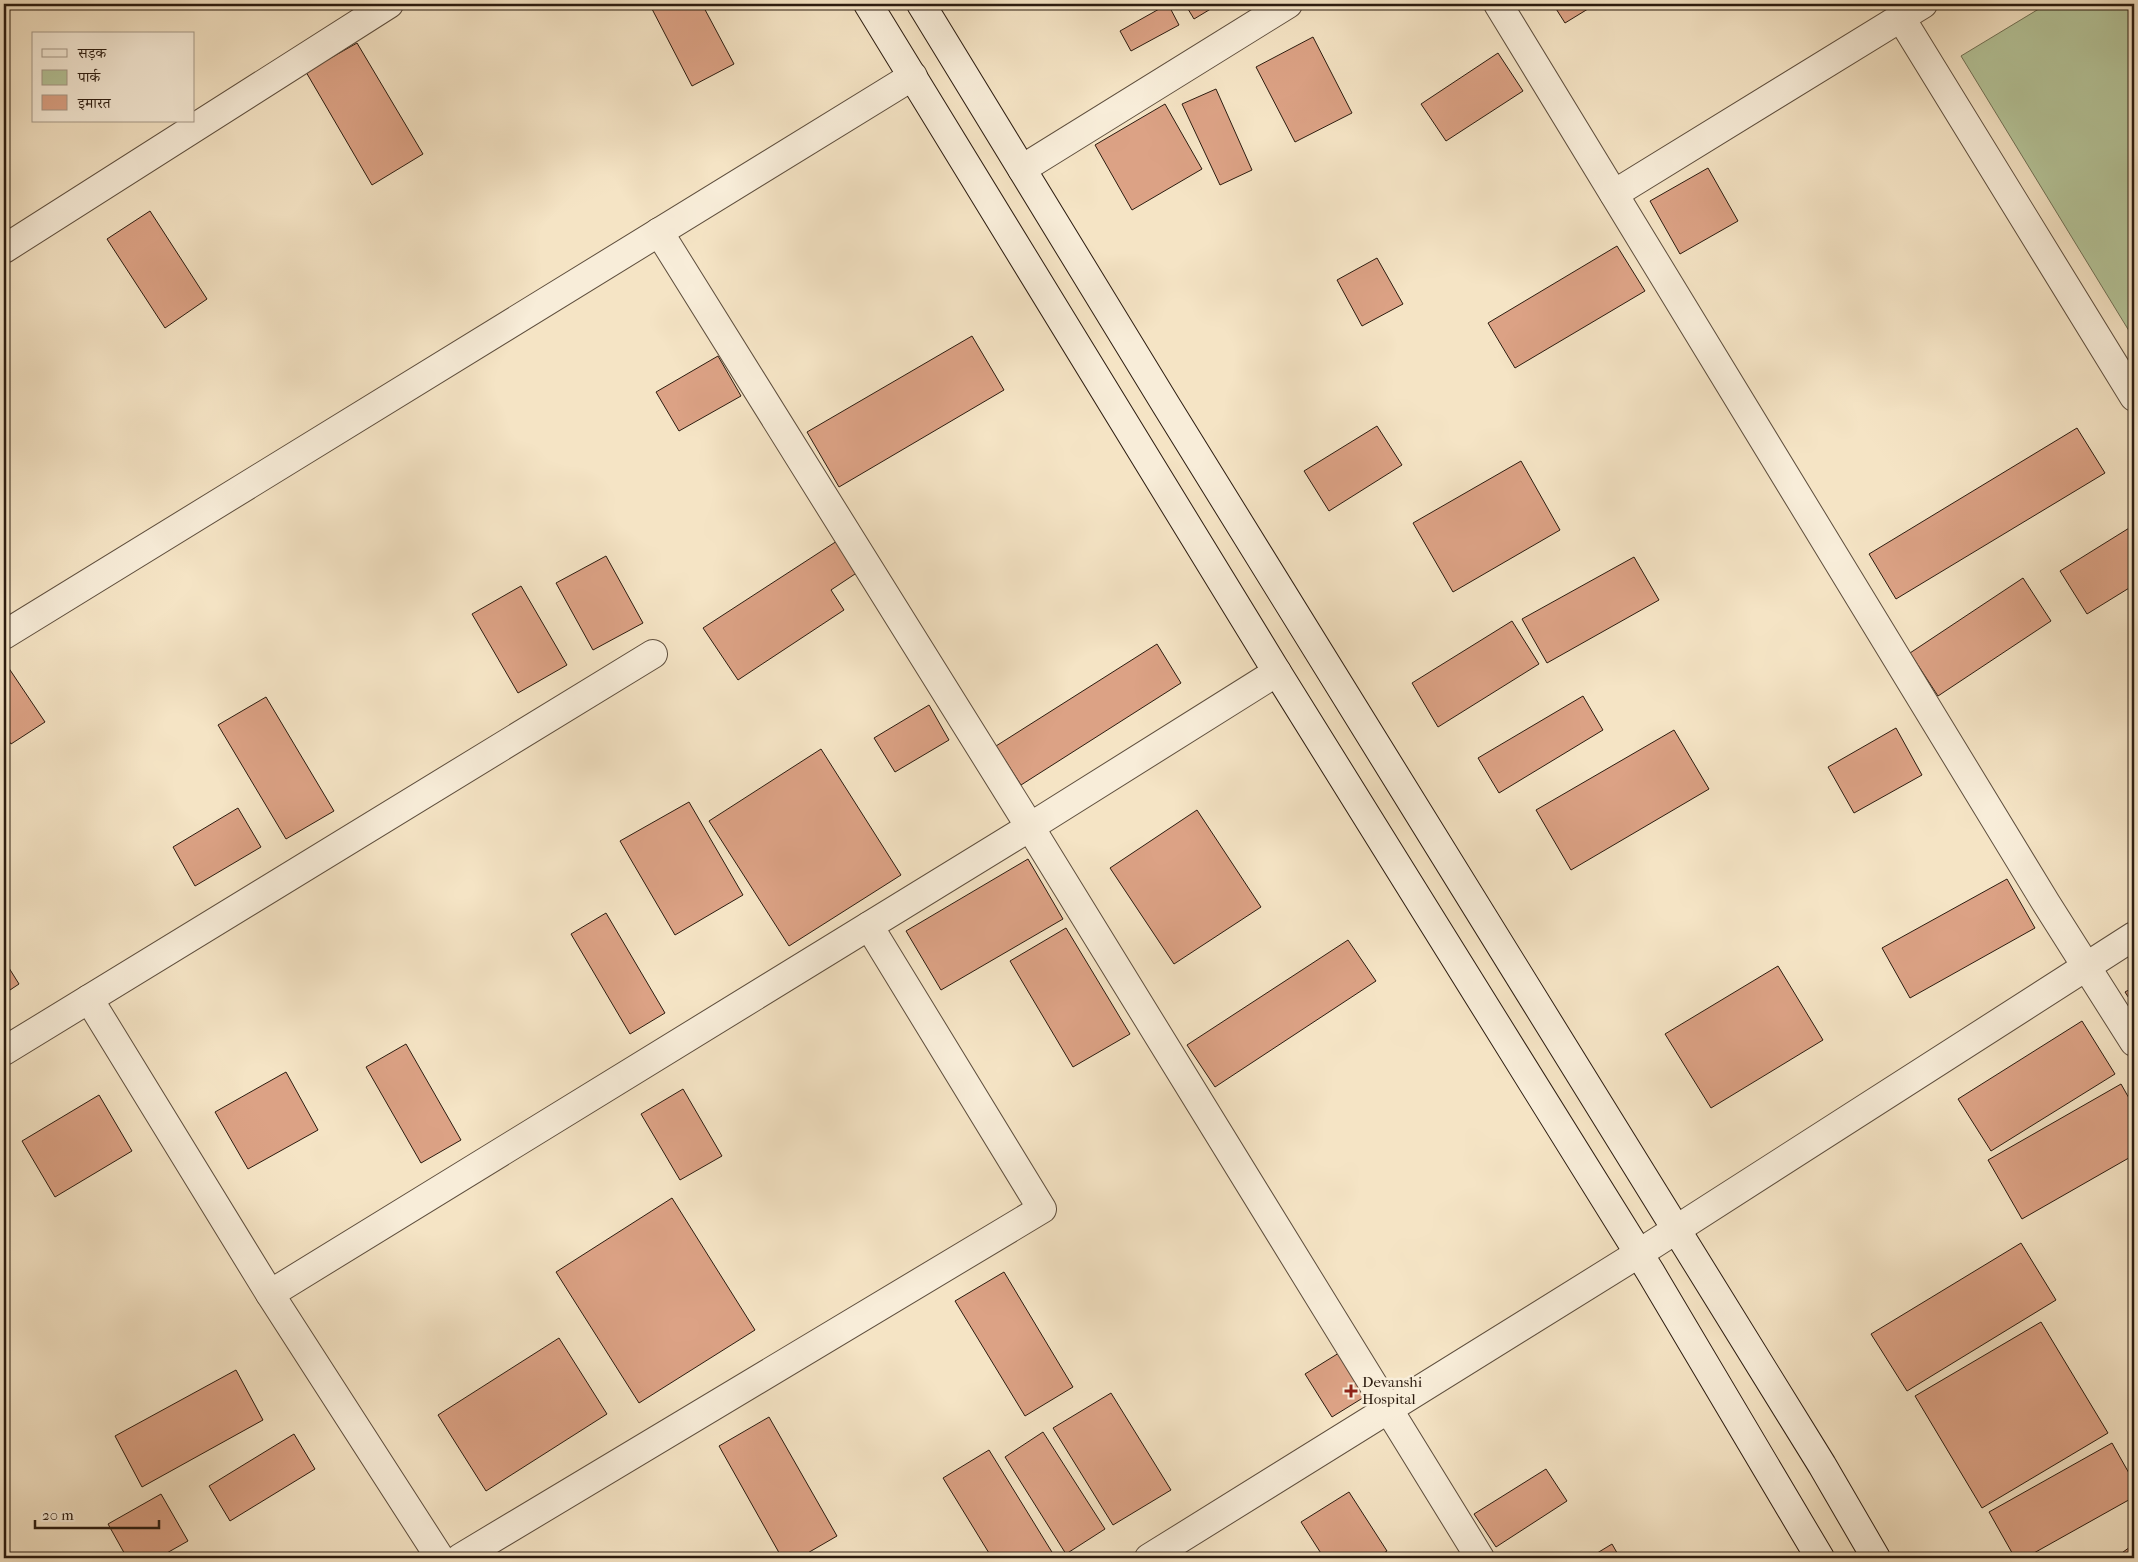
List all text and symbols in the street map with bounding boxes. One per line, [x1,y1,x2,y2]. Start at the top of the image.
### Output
legend [32,32,195,122]
text: सड़क [77,44,107,62]
text: पार्क [77,68,101,86]
text: इमारत [77,94,112,112]
place label: Devanshi Hospital [1362,1373,1423,1408]
marker: Devanshi Hospital [1344,1384,1358,1398]
scale bar [35,1497,159,1529]
text: 20 m [42,1506,74,1524]

